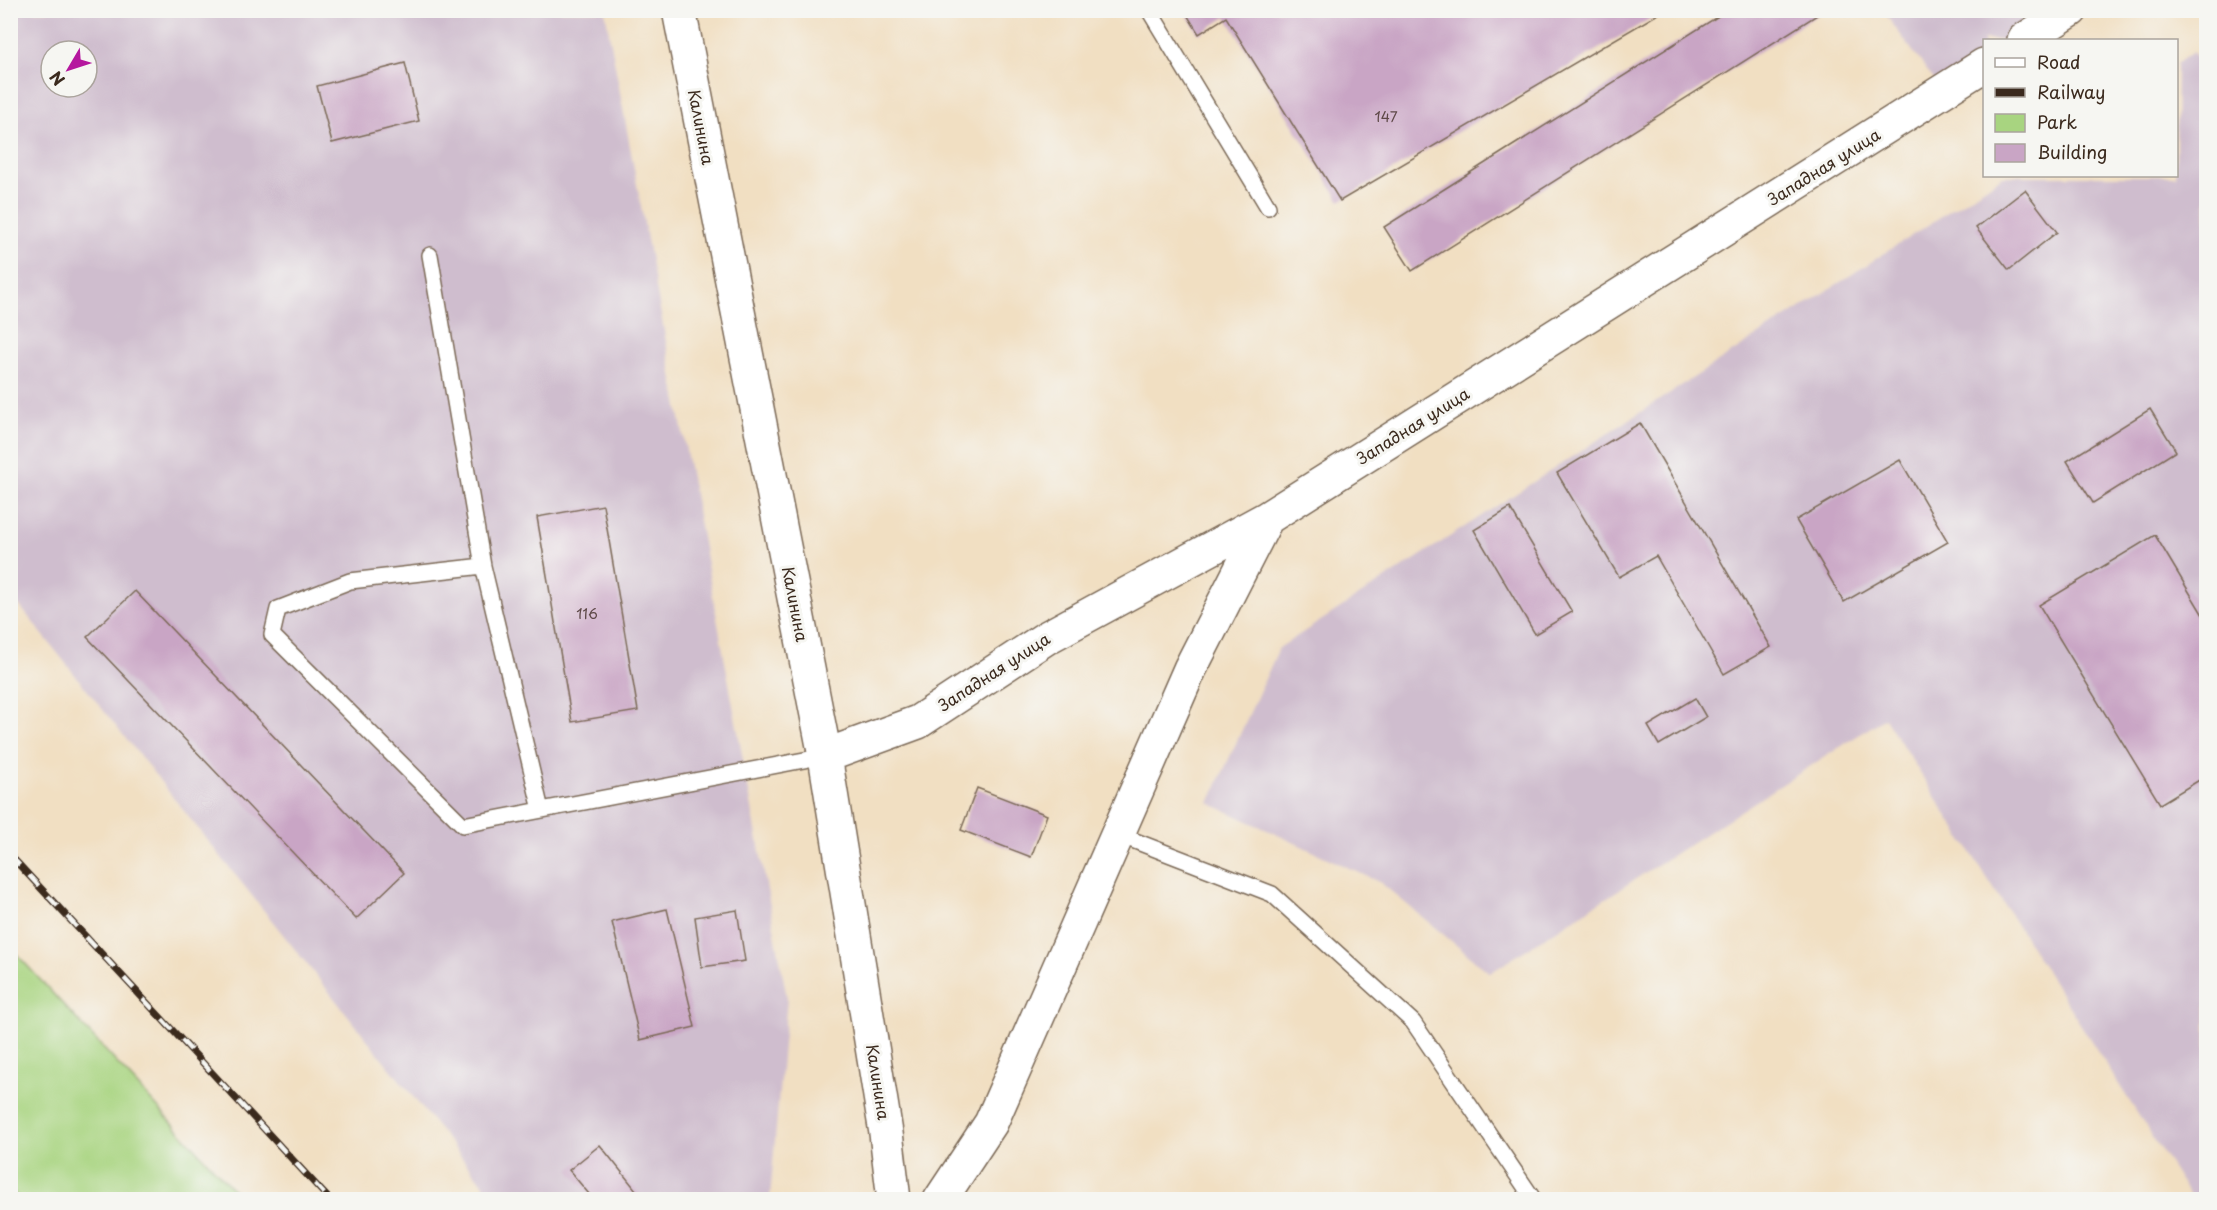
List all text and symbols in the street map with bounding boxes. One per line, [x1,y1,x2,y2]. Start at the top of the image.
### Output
north arrow [39,39,99,99]
legend [1983,39,2178,177]
text: Road [2037,48,2081,75]
text: N [43,67,70,92]
text: Railway [2037,78,2105,105]
street label: Калинина [683,87,721,167]
house number: 147 [1374,106,1398,127]
text: Park [2037,108,2077,135]
street label: Западная улица [1762,122,1884,210]
text: Building [2037,138,2107,165]
street label: Западная улица [1351,381,1473,469]
street label: Калинина [777,564,815,644]
house number: 116 [576,603,598,624]
street label: Западная улица [933,626,1054,716]
street label: Калинина [861,1042,897,1121]

